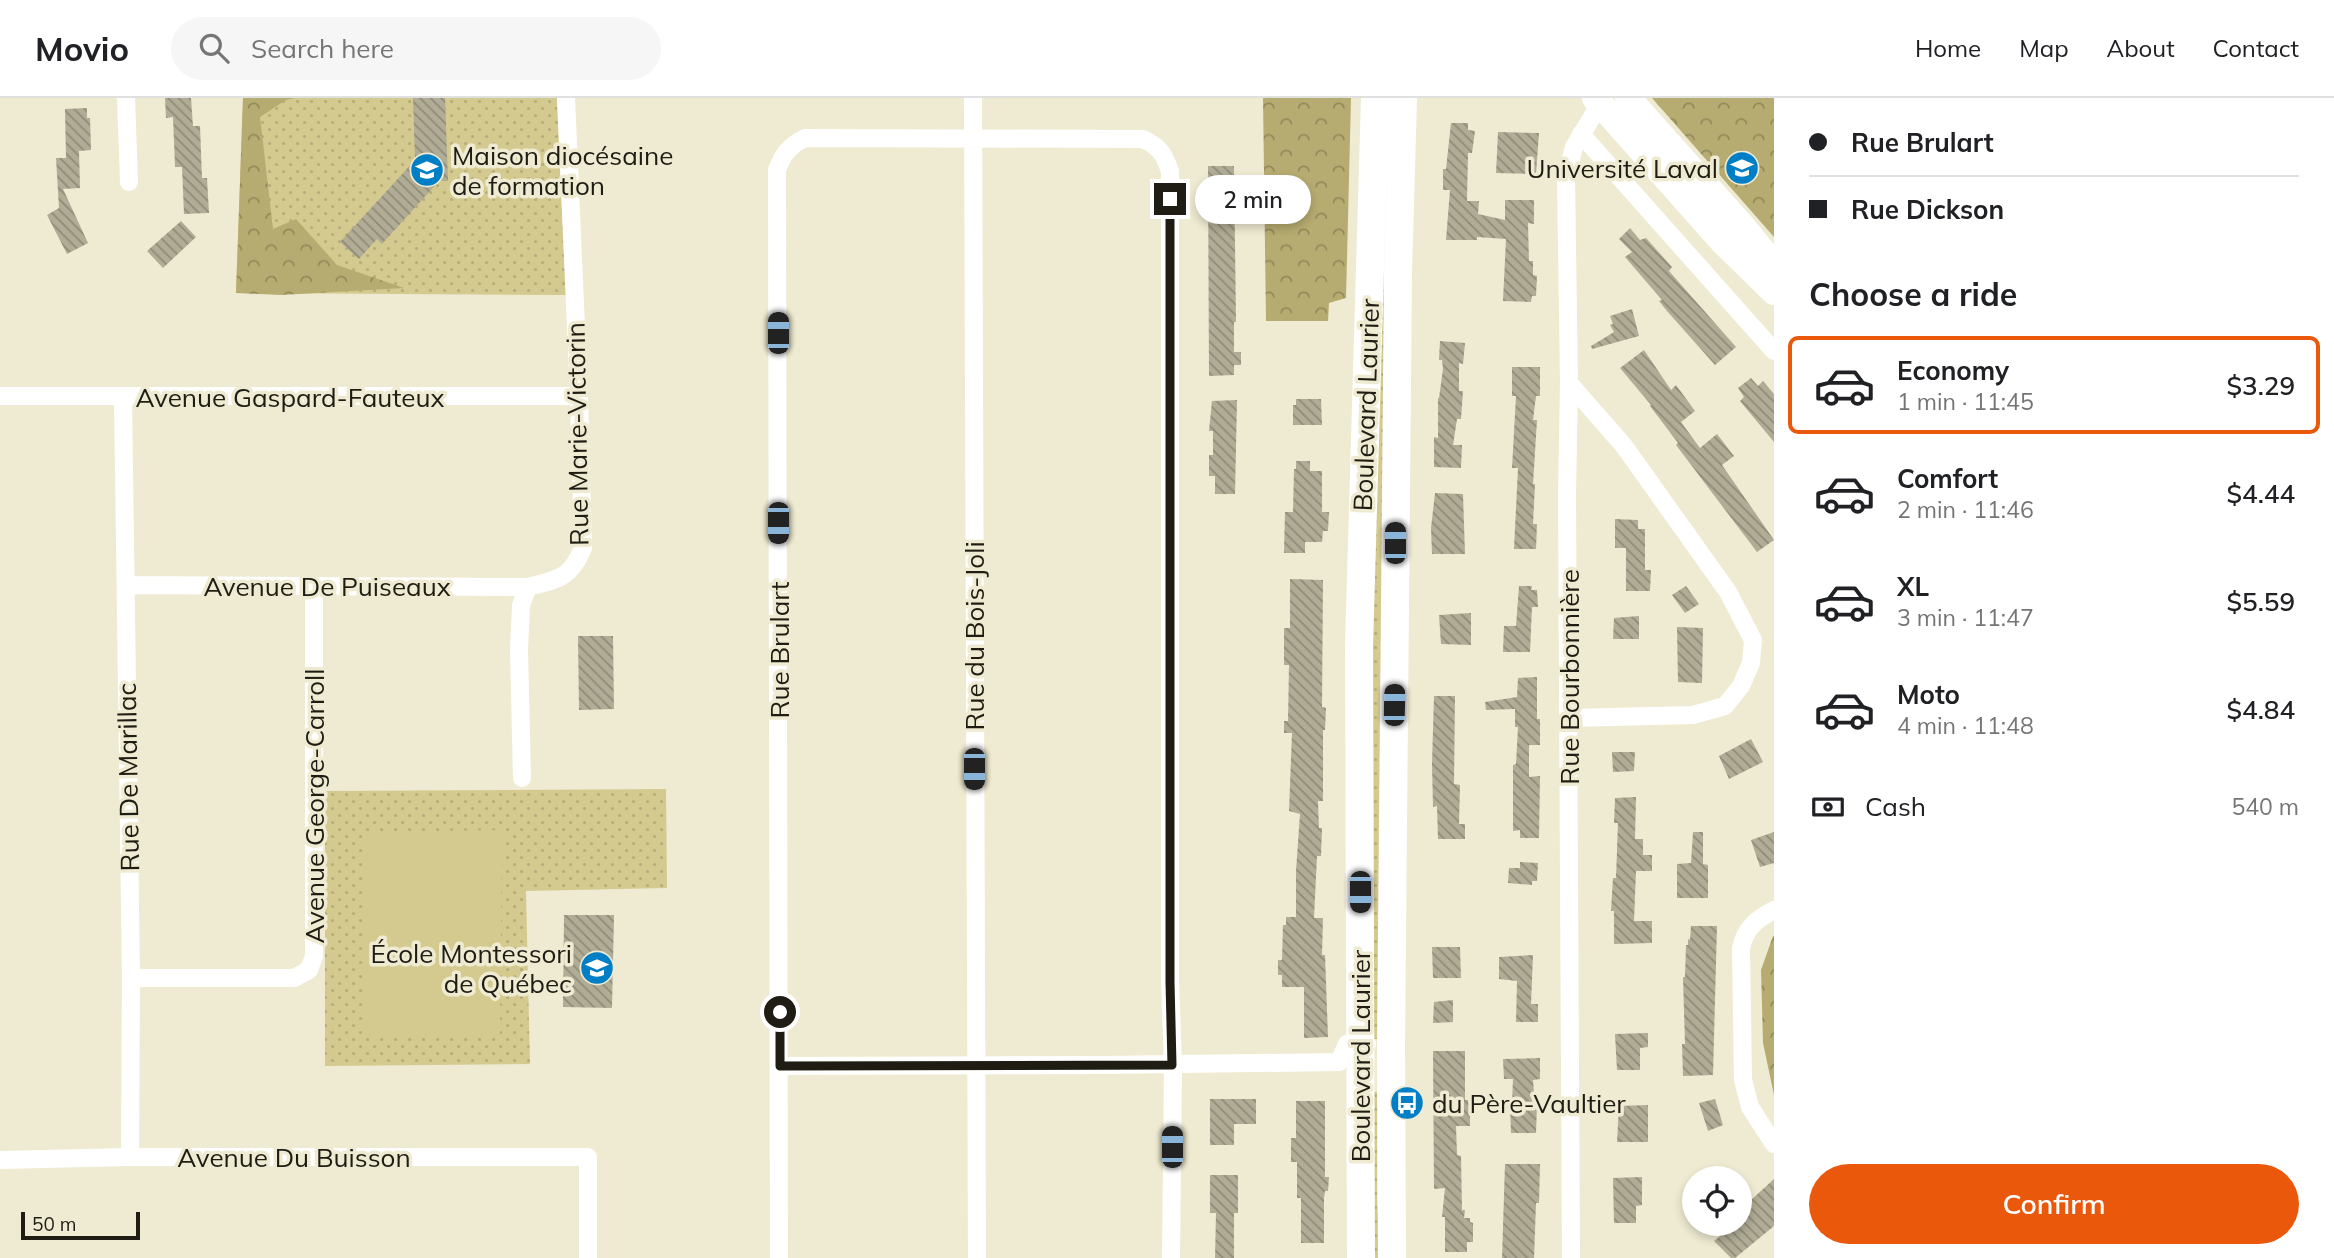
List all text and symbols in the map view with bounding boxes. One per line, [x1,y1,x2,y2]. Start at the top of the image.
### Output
search box [171,17,661,80]
text: Movio [35,28,129,69]
icon: search [195,29,233,67]
text: Search here [251,32,394,65]
text: Home [1915,33,1981,63]
text: Map [2019,33,2069,63]
text: About [2107,33,2175,63]
text: Contact [2213,33,2299,63]
text: Rue Brulart [1851,126,1993,159]
place label: Maison diocésaine de formation [452,139,673,202]
school or university icon: Université Laval [1723,149,1761,187]
school or university icon: Maison diocésaine de formation [408,151,446,189]
place label: Université Laval [1527,152,1718,185]
callout: 2 min [1194,174,1310,224]
route end [1154,183,1186,215]
text: 2 min [1223,185,1283,214]
text: Rue Dickson [1851,193,2004,226]
text: Choose a ride [1809,274,2017,314]
street label: Boulevard Laurier [1346,298,1386,512]
car [768,312,789,354]
street label: Rue Marie-Victorin [559,322,595,546]
icon: car [1813,354,1876,417]
text: Economy [1897,354,2009,387]
text: $3.29 [2226,369,2295,402]
street label: Avenue Gaspard-Fauteux [136,381,444,414]
text: 1 min · 11:45 [1897,387,2034,416]
icon: car [1813,462,1876,525]
text: Comfort [1897,462,1998,495]
text: $4.44 [2226,477,2295,510]
text: 2 min · 11:46 [1897,495,2034,524]
car [768,502,789,544]
car [1385,522,1406,564]
street label: Rue du Bois-Joli [958,541,991,731]
street label: Rue Bourbonnière [1553,569,1586,785]
street label: Avenue De Puiseaux [203,570,451,603]
icon: car [1813,570,1876,633]
text: XL [1897,570,1929,603]
street label: Rue Brulart [763,581,796,719]
text: $5.59 [2226,585,2295,618]
text: 3 min · 11:47 [1897,603,2034,632]
street label: Avenue George-Carroll [298,669,331,943]
icon: car [1813,678,1876,741]
text: Moto [1897,678,1960,711]
street label: Rue De Marillac [110,682,146,872]
car [1384,684,1405,726]
text: $4.84 [2226,693,2295,726]
text: 4 min · 11:48 [1897,711,2034,740]
car [964,748,985,790]
icon: cash [1809,788,1847,826]
text: Cash [1865,790,1926,823]
text: 540 m [2231,792,2299,821]
car [1350,871,1371,913]
place label: École Montessori de Québec [370,937,572,1000]
school or university icon: École Montessori de Québec [578,949,616,987]
street label: Boulevard Laurier [1344,949,1377,1162]
route start [764,996,796,1028]
bus stop icon: du Père-Vaultier [1388,1084,1426,1122]
place label: du Père-Vaultier [1432,1087,1626,1120]
car [1162,1126,1183,1168]
street label: Avenue Du Buisson [177,1141,411,1174]
button: Confirm [1809,1164,2299,1244]
map controls [1682,1166,1752,1236]
button: locate [1682,1166,1752,1236]
scale bar [21,1209,140,1241]
text: 50 m [32,1212,76,1236]

